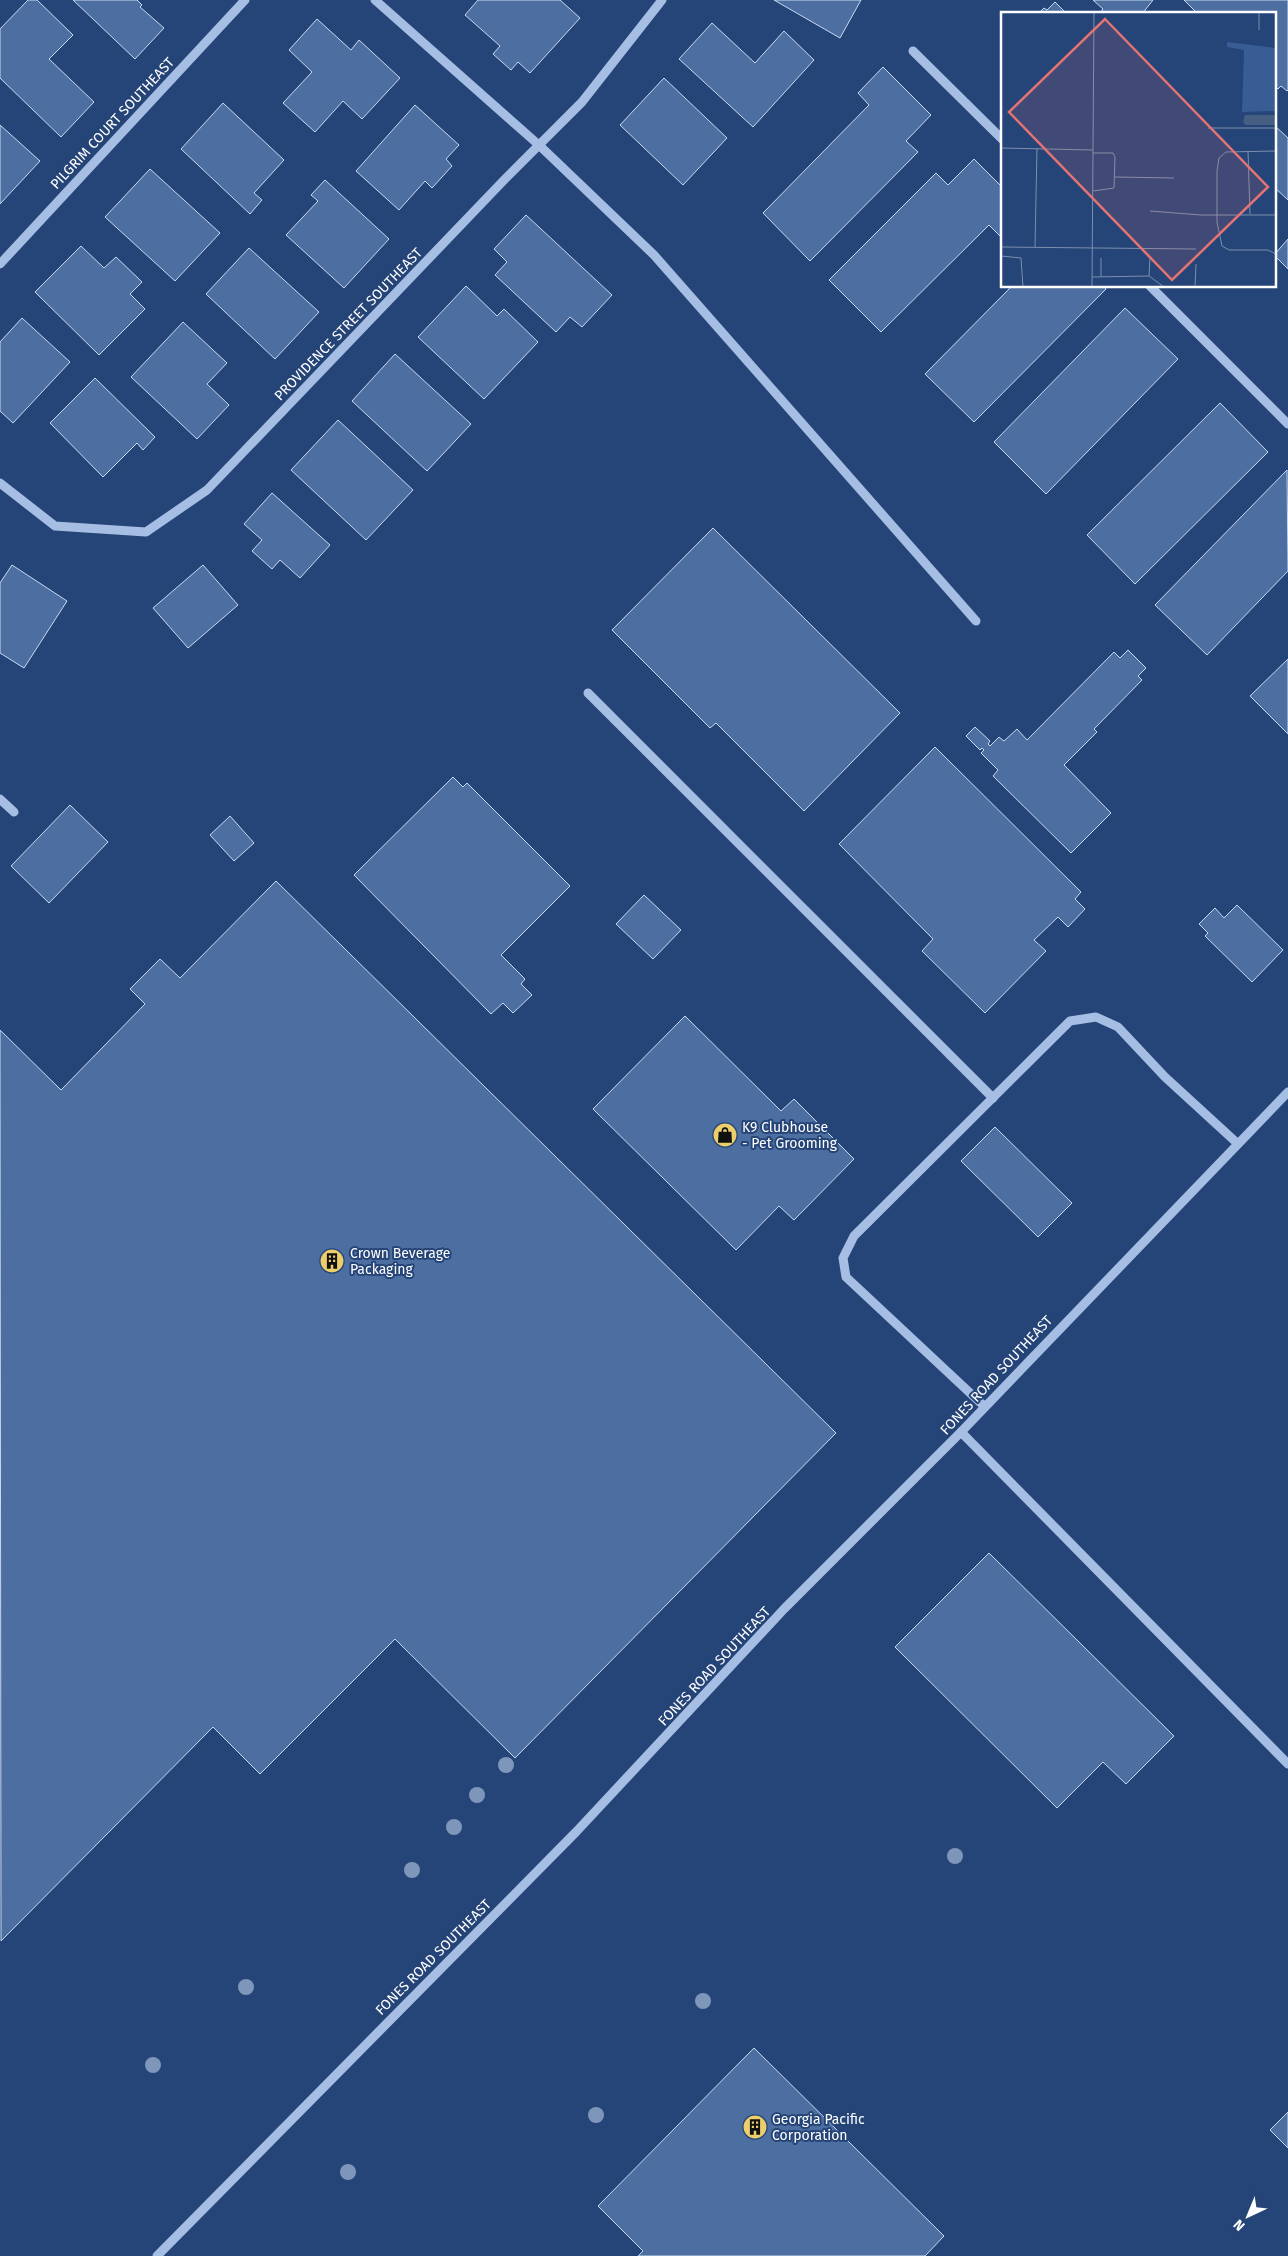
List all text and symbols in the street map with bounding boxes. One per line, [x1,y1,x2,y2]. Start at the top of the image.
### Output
inset map [1001,12,1276,288]
street label: PILGRIM COURT SOUTHEAST [47,53,178,193]
street label: PROVIDENCE STREET SOUTHEAST [271,244,426,404]
place label: K9 Clubhouse - Pet Grooming [742,1119,838,1152]
shop icon: K9 Clubhouse - Pet Grooming [712,1122,738,1148]
place label: Crown Beverage Packaging [350,1245,450,1278]
building icon: Crown Beverage Packaging [319,1248,345,1274]
street label: FONES ROAD SOUTHEAST [937,1312,1057,1438]
street label: FONES ROAD SOUTHEAST [655,1603,775,1729]
street label: FONES ROAD SOUTHEAST [372,1895,495,2019]
place label: Georgia Pacific Corporation [772,2111,865,2144]
building icon: Georgia Pacific Corporation [742,2114,768,2140]
north arrow [1223,2191,1273,2241]
text: N [1230,2216,1249,2234]

